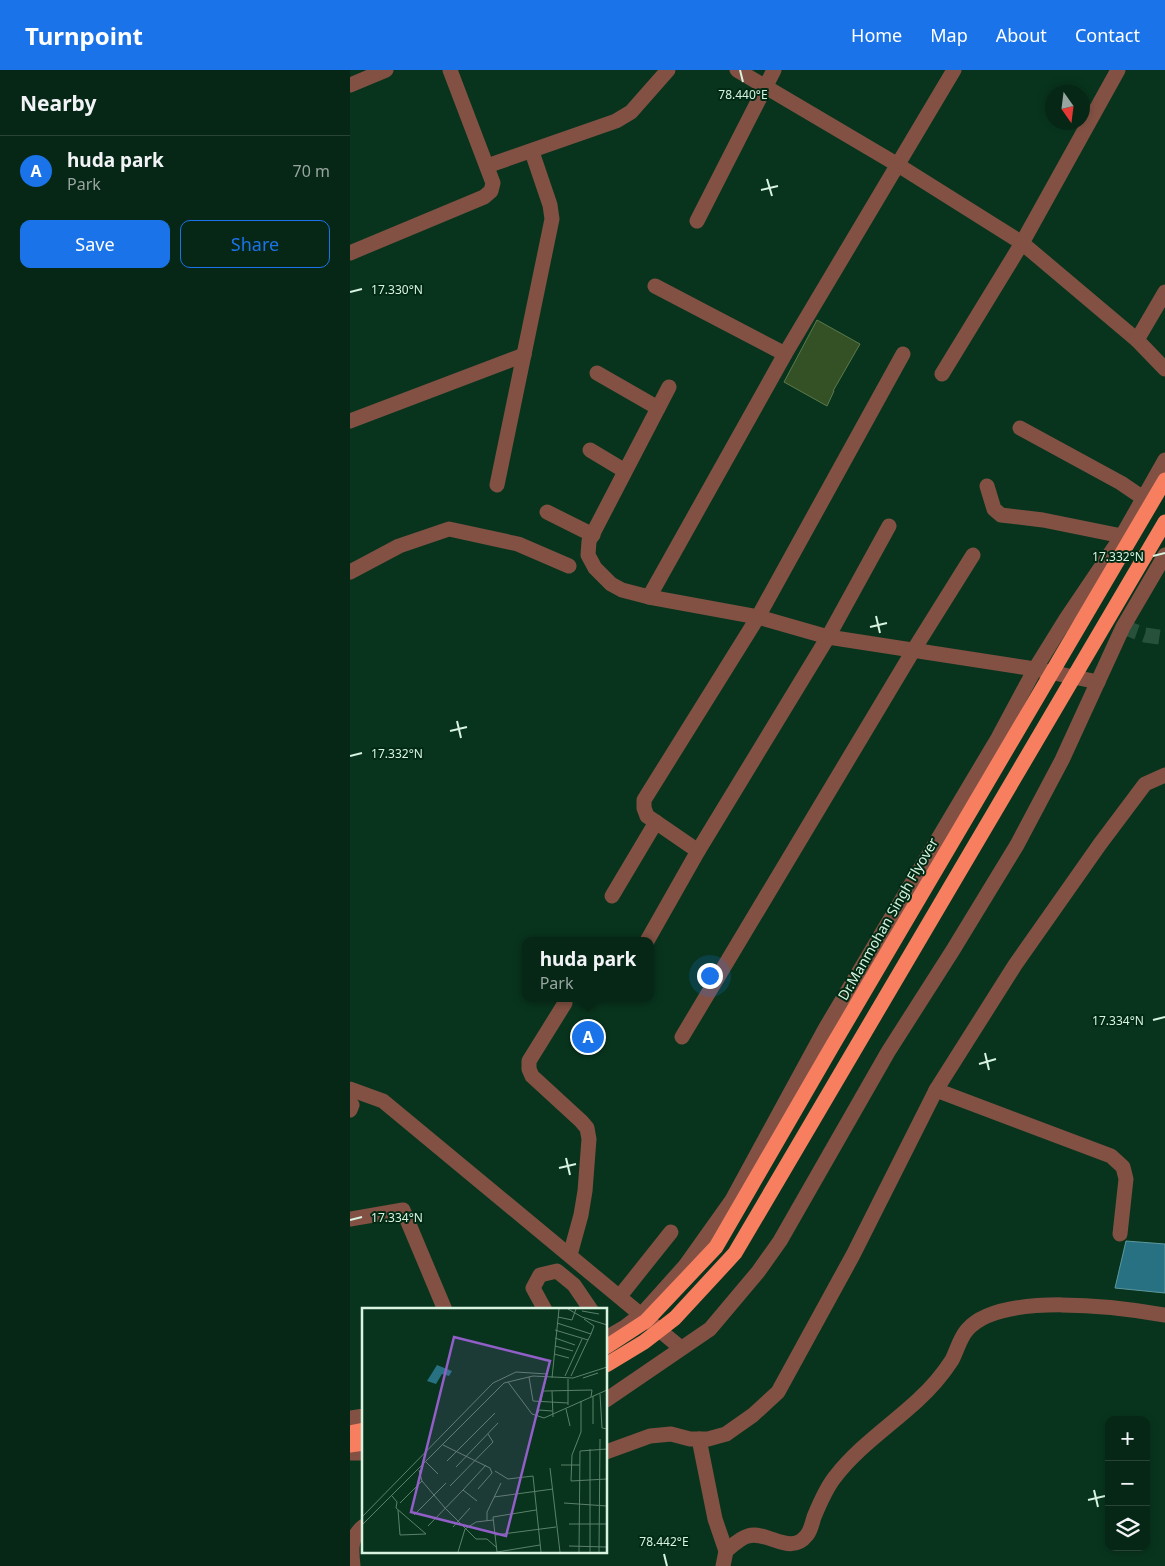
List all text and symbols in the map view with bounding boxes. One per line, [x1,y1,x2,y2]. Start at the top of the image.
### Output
text: Turnpoint [25,19,143,52]
text: Home [851,23,902,47]
text: Map [930,23,968,47]
text: About [996,23,1047,47]
text: Contact [1075,23,1140,47]
north arrow [1045,85,1090,130]
text: 78.440°E [718,86,768,103]
text: Nearby [20,89,96,117]
text: huda park [67,147,164,173]
text: A [30,160,42,182]
text: 70 m [293,160,330,182]
text: Park [67,173,101,195]
button: Save [20,220,170,268]
button: Share [180,220,330,268]
text: 17.330°N [371,281,423,298]
text: 17.332°N [1092,548,1144,565]
text: 17.332°N [371,745,423,762]
street label: Dr.Manmohan Singh Flyover [833,834,942,1004]
popup [522,937,654,1002]
text: huda park [540,946,636,972]
your location [697,963,723,989]
text: Park [540,972,573,994]
text: 17.334°N [1092,1012,1144,1029]
pin: A [572,1018,604,1056]
text: 17.334°N [371,1209,423,1226]
inset map [362,1308,608,1554]
map controls [1105,1416,1150,1551]
button: + [1105,1416,1150,1461]
button: − [1105,1461,1150,1506]
button: layers [1105,1506,1150,1551]
text: 78.442°E [639,1533,689,1550]

